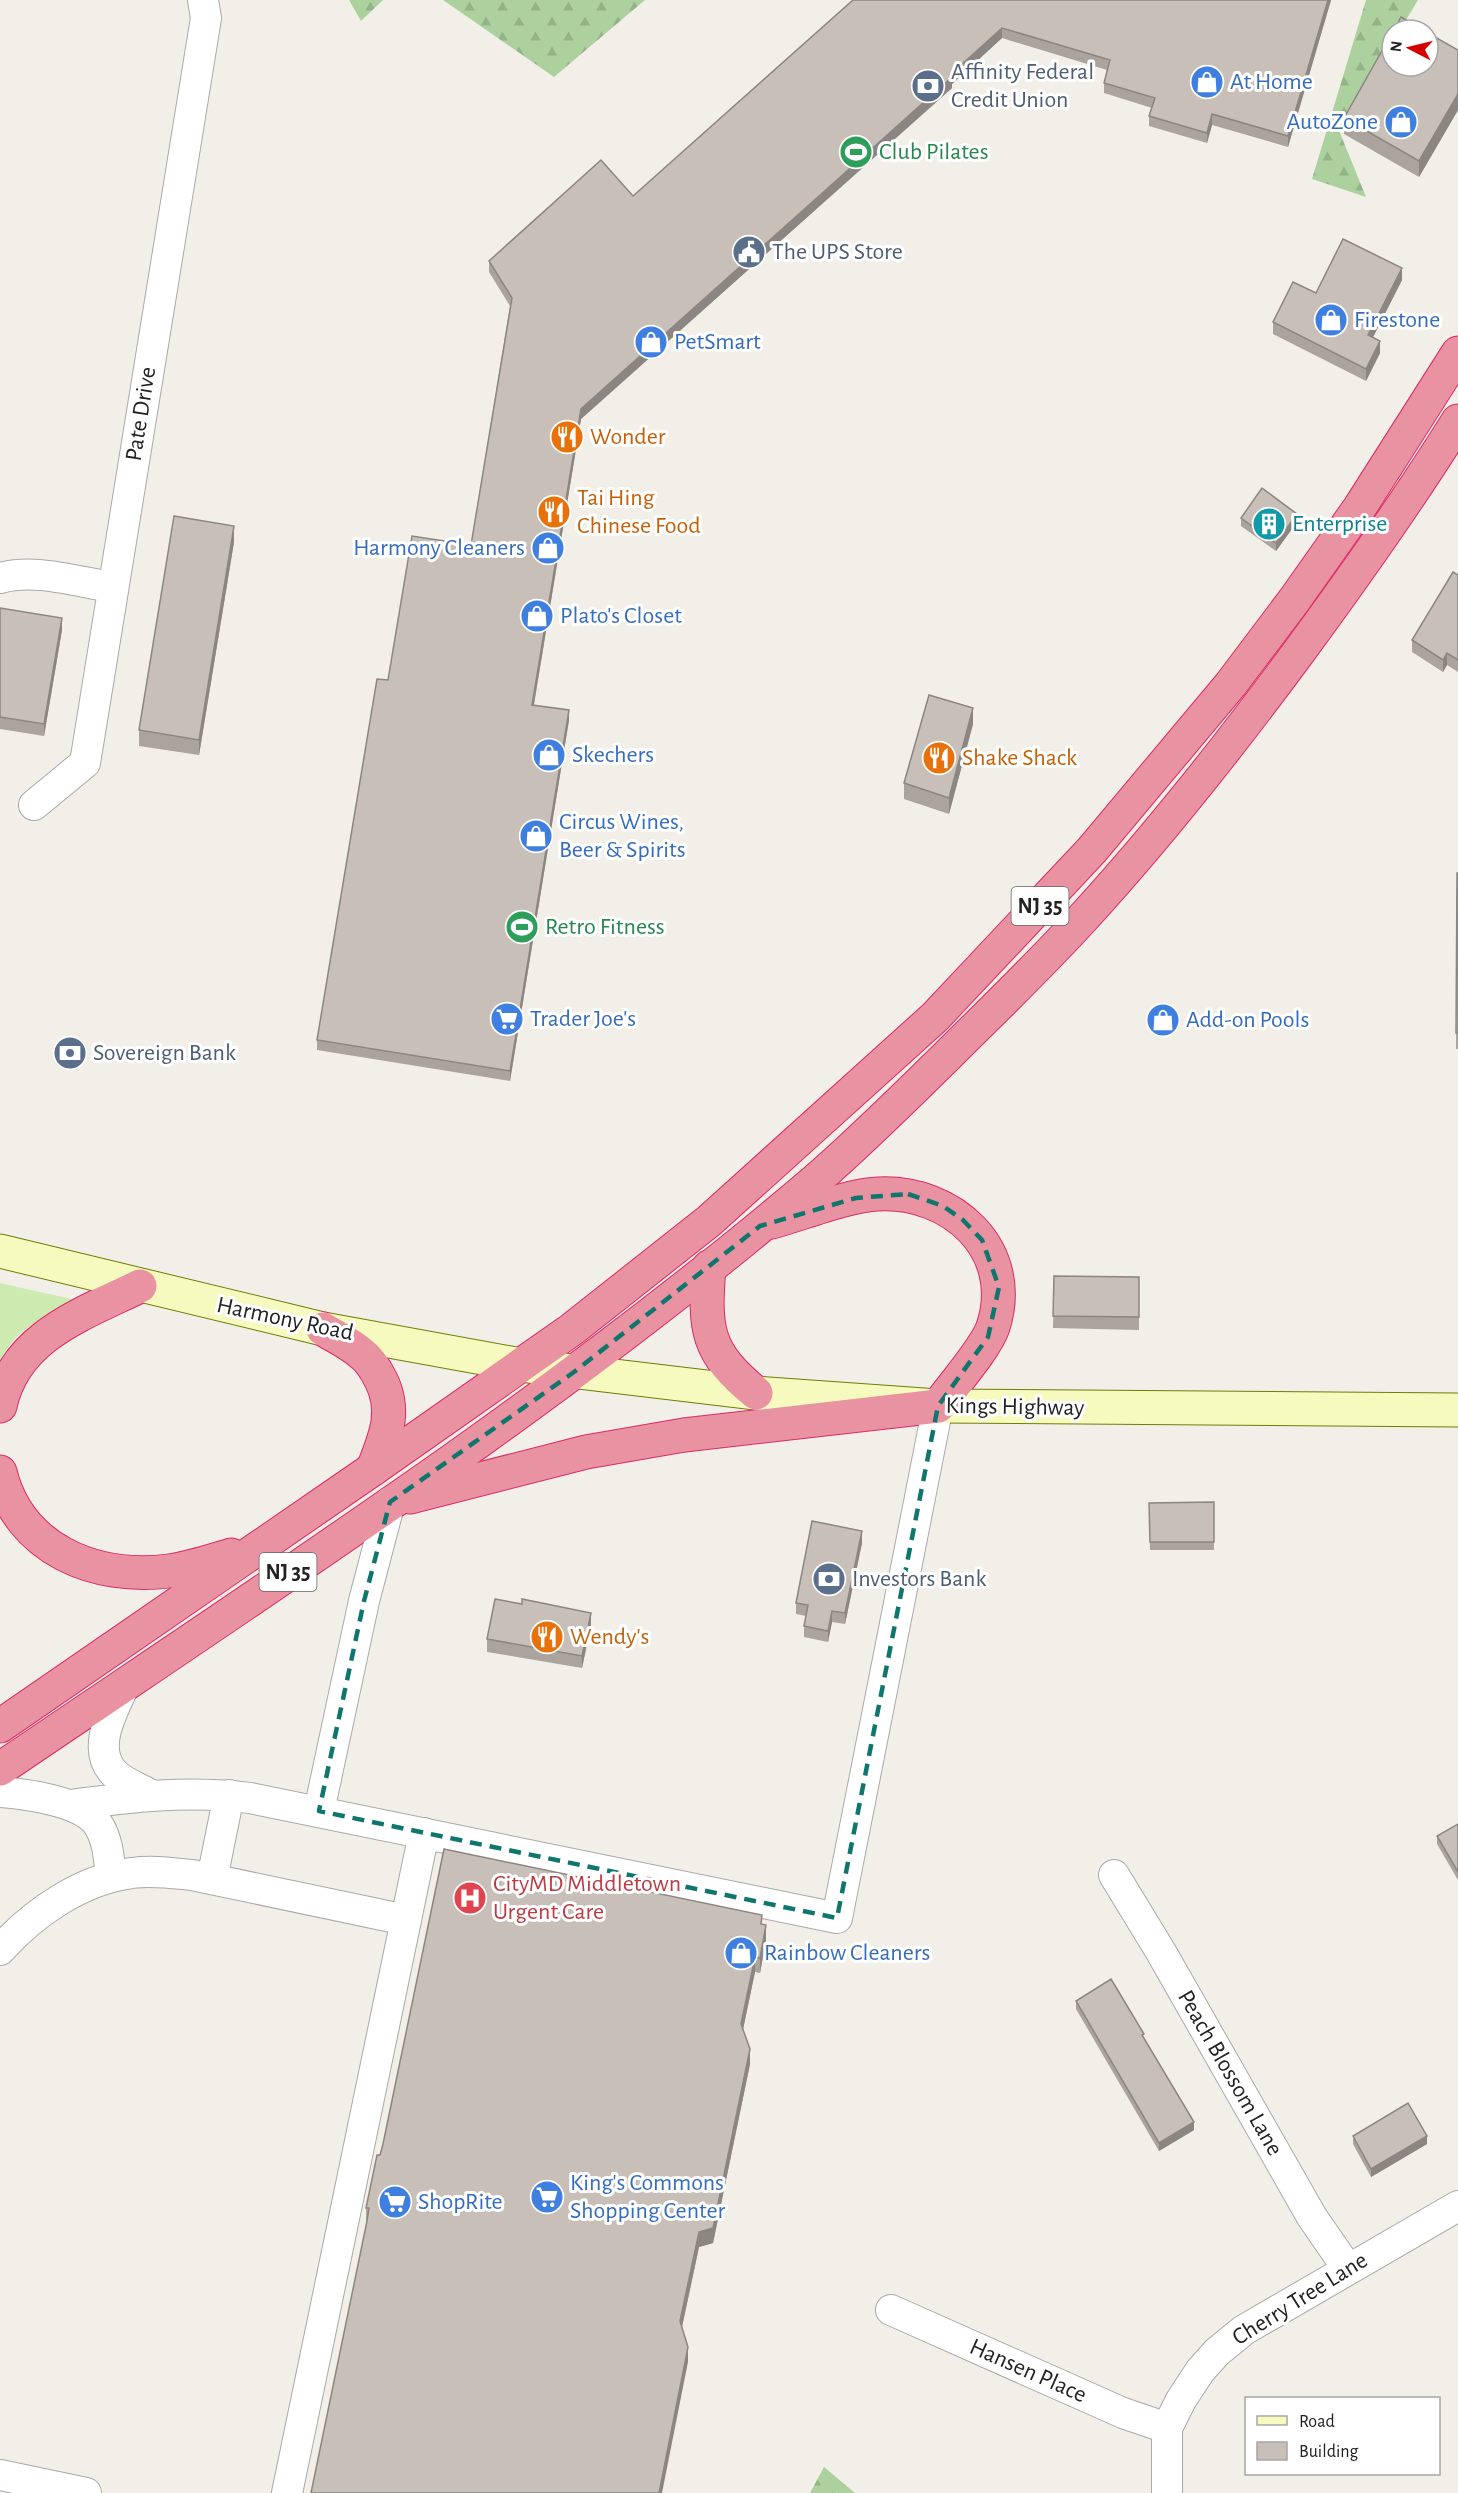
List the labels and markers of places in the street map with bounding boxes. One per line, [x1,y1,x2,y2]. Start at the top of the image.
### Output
place label: Affinity Federal Credit Union [951,60,1094,112]
shop icon: At Home [1189,64,1225,100]
bank icon: Affinity Federal Credit Union [910,68,946,104]
place label: At Home [1230,70,1313,94]
shop icon: AutoZone [1383,104,1419,140]
place label: AutoZone [1287,110,1378,134]
sports icon: Club Pilates [838,134,874,170]
place label: Club Pilates [879,140,989,164]
public building icon: The UPS Store [731,234,767,270]
place label: The UPS Store [772,240,903,264]
shop icon: Firestone [1313,302,1349,338]
place label: Firestone [1354,308,1440,332]
shop icon: PetSmart [633,324,669,360]
place label: PetSmart [674,330,761,354]
restaurant icon: Wonder [549,419,585,455]
place label: Wonder [590,425,666,449]
place label: Tai Hing Chinese Food [577,486,701,538]
restaurant icon: Tai Hing Chinese Food [536,494,572,530]
building icon: Enterprise [1251,506,1287,542]
place label: Enterprise [1292,512,1387,536]
shop icon: Harmony Cleaners [530,530,566,566]
place label: Harmony Cleaners [353,536,525,560]
shop icon: Plato's Closet [519,598,555,634]
place label: Plato's Closet [560,604,682,628]
shop icon: Skechers [531,737,567,773]
restaurant icon: Shake Shack [921,740,957,776]
place label: Skechers [572,743,654,767]
place label: Shake Shack [962,746,1077,770]
place label: Circus Wines, Beer & Spirits [559,810,686,862]
shop icon: Circus Wines, Beer & Spirits [518,818,554,854]
sports icon: Retro Fitness [504,909,540,945]
place label: Retro Fitness [545,915,665,939]
supermarket icon: Trader Joe's [489,1001,525,1037]
shop icon: Add-on Pools [1145,1002,1181,1038]
place label: Trader Joe's [530,1007,636,1031]
place label: Add-on Pools [1186,1008,1309,1032]
bank icon: Sovereign Bank [52,1035,88,1071]
place label: Sovereign Bank [93,1041,236,1065]
bank icon: Investors Bank [811,1561,847,1597]
place label: Investors Bank [852,1567,986,1591]
restaurant icon: Wendy's [529,1619,565,1655]
place label: Wendy's [570,1625,649,1649]
place label: CityMD Middletown Urgent Care [493,1872,681,1924]
hospital icon: CityMD Middletown Urgent Care [452,1880,488,1916]
shop icon: Rainbow Cleaners [723,1935,759,1971]
place label: Rainbow Cleaners [764,1941,930,1965]
place label: King's Commons Shopping Center [570,2171,725,2223]
supermarket icon: King's Commons Shopping Center [529,2179,565,2215]
supermarket icon: ShopRite [377,2184,413,2220]
place label: ShopRite [418,2190,503,2214]

